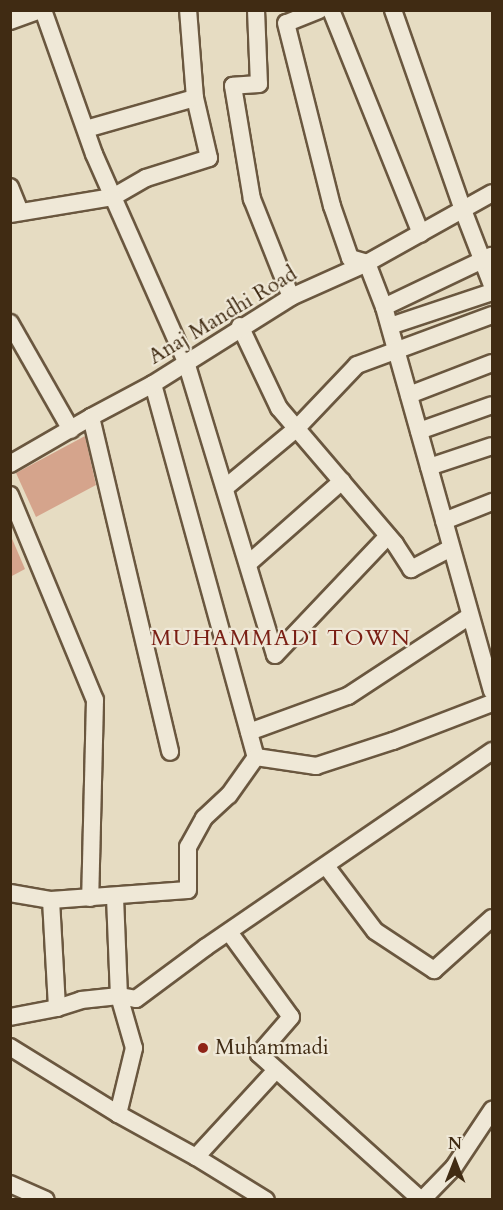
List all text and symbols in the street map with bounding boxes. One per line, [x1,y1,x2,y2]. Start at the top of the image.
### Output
street label: Anaj Mandhi Road [144,262,302,370]
district label: MUHAMMADI TOWN [151,626,411,652]
place label: Muhammadi [215,1035,329,1061]
marker: Muhammadi [196,1041,210,1055]
north arrow [425,1132,485,1192]
text: N [448,1133,462,1155]

